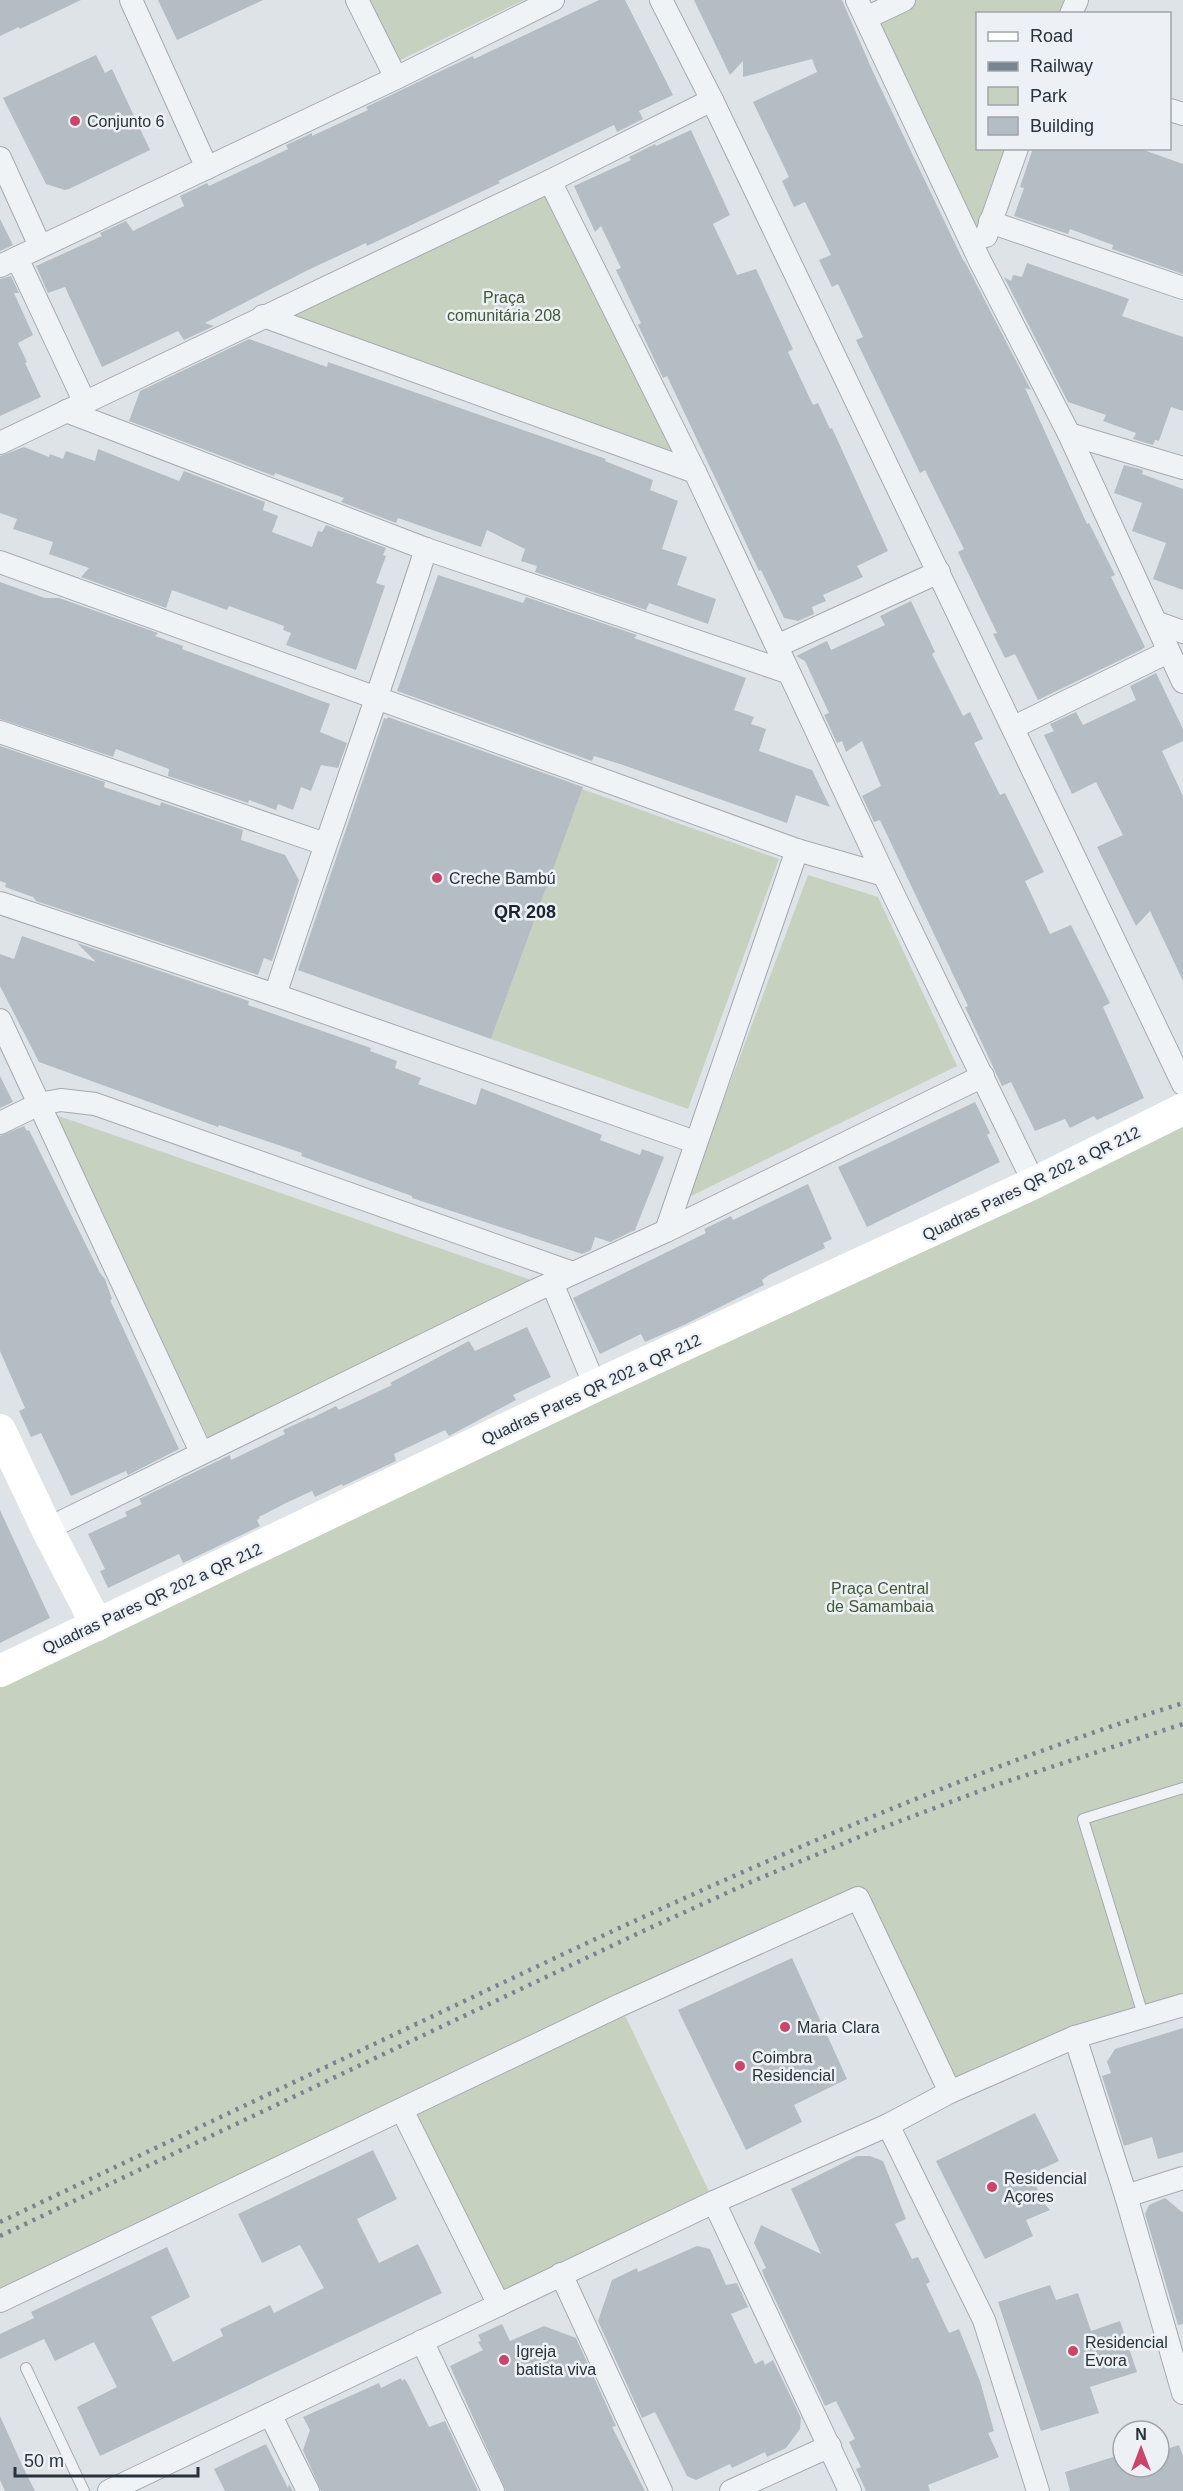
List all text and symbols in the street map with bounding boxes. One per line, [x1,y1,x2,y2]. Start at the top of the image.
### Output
legend [976,12,1171,150]
text: Road [1030,26,1073,46]
text: Railway [1030,56,1093,76]
text: Park [1030,86,1068,106]
place label: Conjunto 6 [87,113,164,130]
marker: Conjunto 6 [68,114,82,128]
text: Building [1030,116,1094,136]
park label: Praça comunitária 208 [447,289,561,324]
place label: Creche Bambú [449,870,556,887]
marker: Creche Bambú [430,871,444,885]
district label: QR 208 [494,902,556,922]
street label: Quadras Pares QR 202 a QR 212 [920,1123,1143,1244]
street label: Quadras Pares QR 202 a QR 212 [479,1331,704,1448]
street label: Quadras Pares QR 202 a QR 212 [40,1540,265,1657]
park label: Praça Central de Samambaia [826,1580,934,1615]
place label: Maria Clara [797,2019,880,2036]
marker: Maria Clara [778,2020,792,2034]
place label: Coimbra Residencial [752,2049,835,2084]
marker: Coimbra Residencial [733,2059,747,2073]
place label: Residencial Açores [1004,2170,1087,2205]
marker: Residencial Açores [985,2180,999,2194]
place label: Residencial Evora [1085,2334,1168,2369]
place label: Igreja batista viva [516,2343,596,2378]
marker: Residencial Evora [1066,2344,1080,2358]
marker: Igreja batista viva [497,2353,511,2367]
north arrow [1111,2419,1171,2479]
text: N [1135,2426,1147,2443]
scale bar [15,2440,198,2478]
text: 50 m [24,2451,64,2471]

